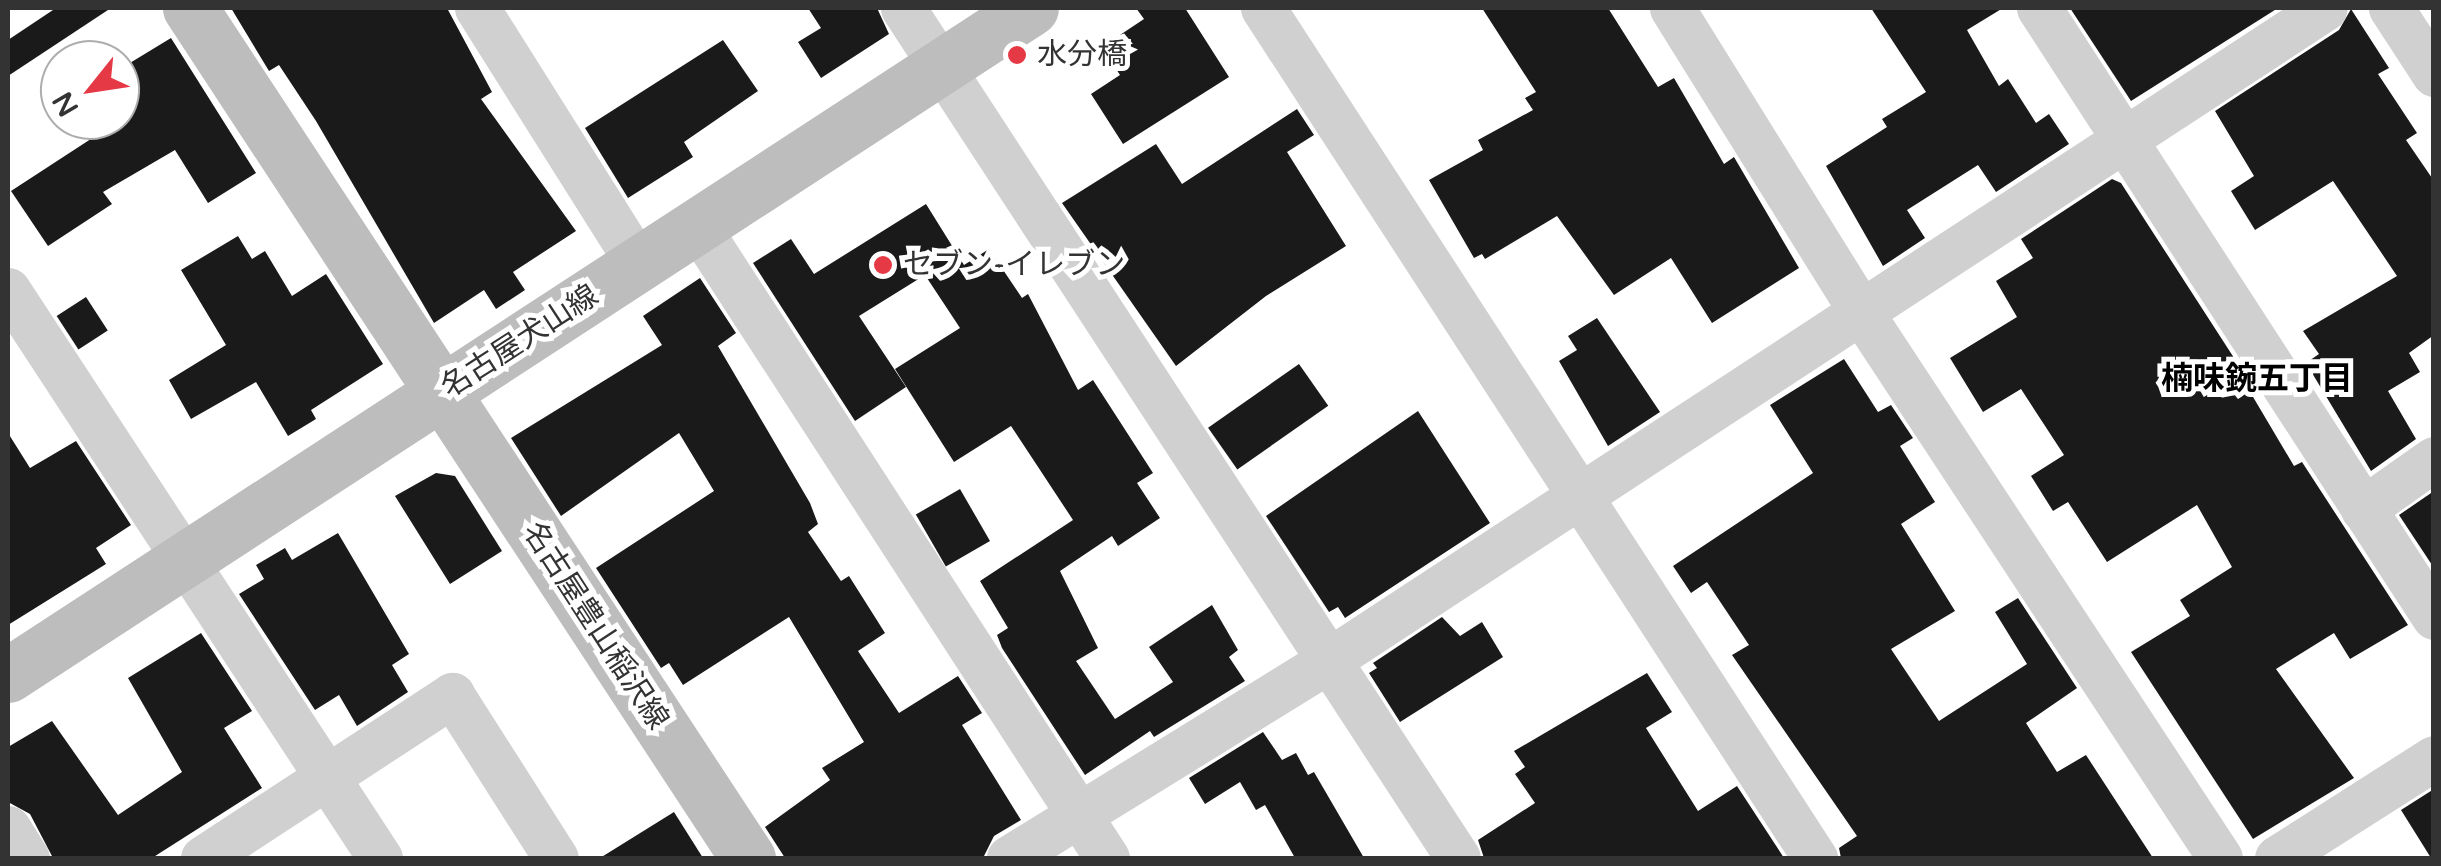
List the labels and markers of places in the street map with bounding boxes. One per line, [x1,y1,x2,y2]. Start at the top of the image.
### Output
place label: 水分橋 [1037,37,1127,73]
marker: 水分橋 [1006,44,1028,66]
place label: セブン-イレブン [903,247,1125,283]
marker: セブン-イレブン [872,254,894,276]

